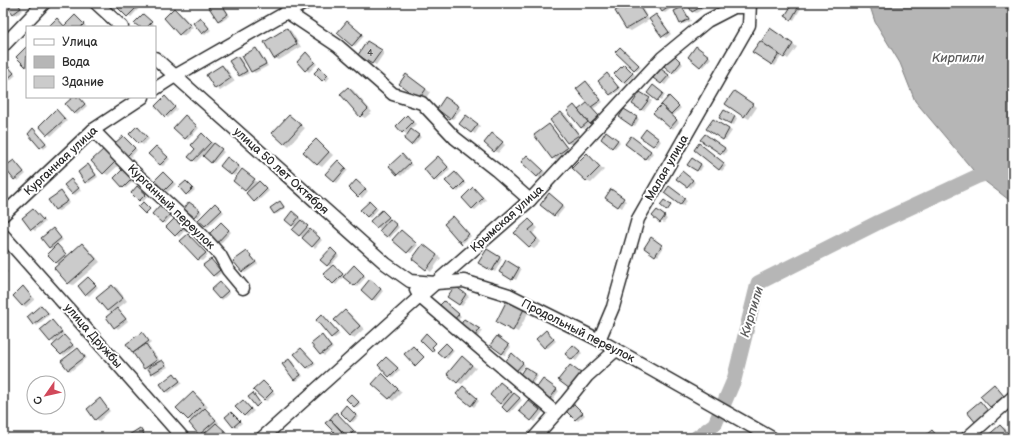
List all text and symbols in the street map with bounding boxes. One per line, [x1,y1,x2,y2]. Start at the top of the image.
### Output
legend [26,26,156,98]
text: Улица [62,35,98,50]
house number: 4 [367,47,373,59]
water label: Кирпили [932,50,984,66]
text: Вода [62,55,90,70]
text: Здание [62,75,104,90]
street label: Курганная улица [21,123,101,199]
street label: улица 50 лет Октября [230,124,332,218]
street label: Малая улица [642,132,692,204]
street label: Курганный переулок [124,161,218,253]
street label: Крымская улица [467,182,547,256]
water label: Кирпили [737,285,767,339]
street label: Продольный переулок [519,296,638,366]
street label: улица Дружбы [61,301,125,371]
north arrow [26,375,66,415]
text: С [30,393,46,407]

